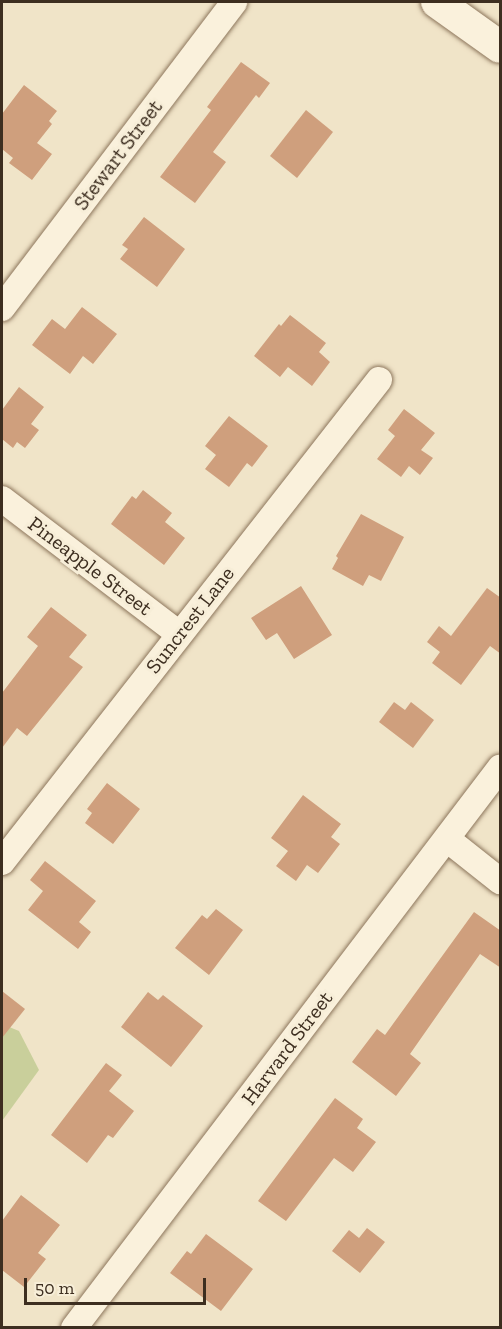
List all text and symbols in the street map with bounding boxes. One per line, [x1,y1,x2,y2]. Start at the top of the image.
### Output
street label: Stewart Street [68,95,168,215]
street label: Pineapple Street [23,511,157,621]
street label: Suncrest Lane [140,562,240,678]
street label: Harvard Street [236,986,338,1110]
scale bar [27,1266,208,1304]
text: 50 m [35,1277,74,1299]

